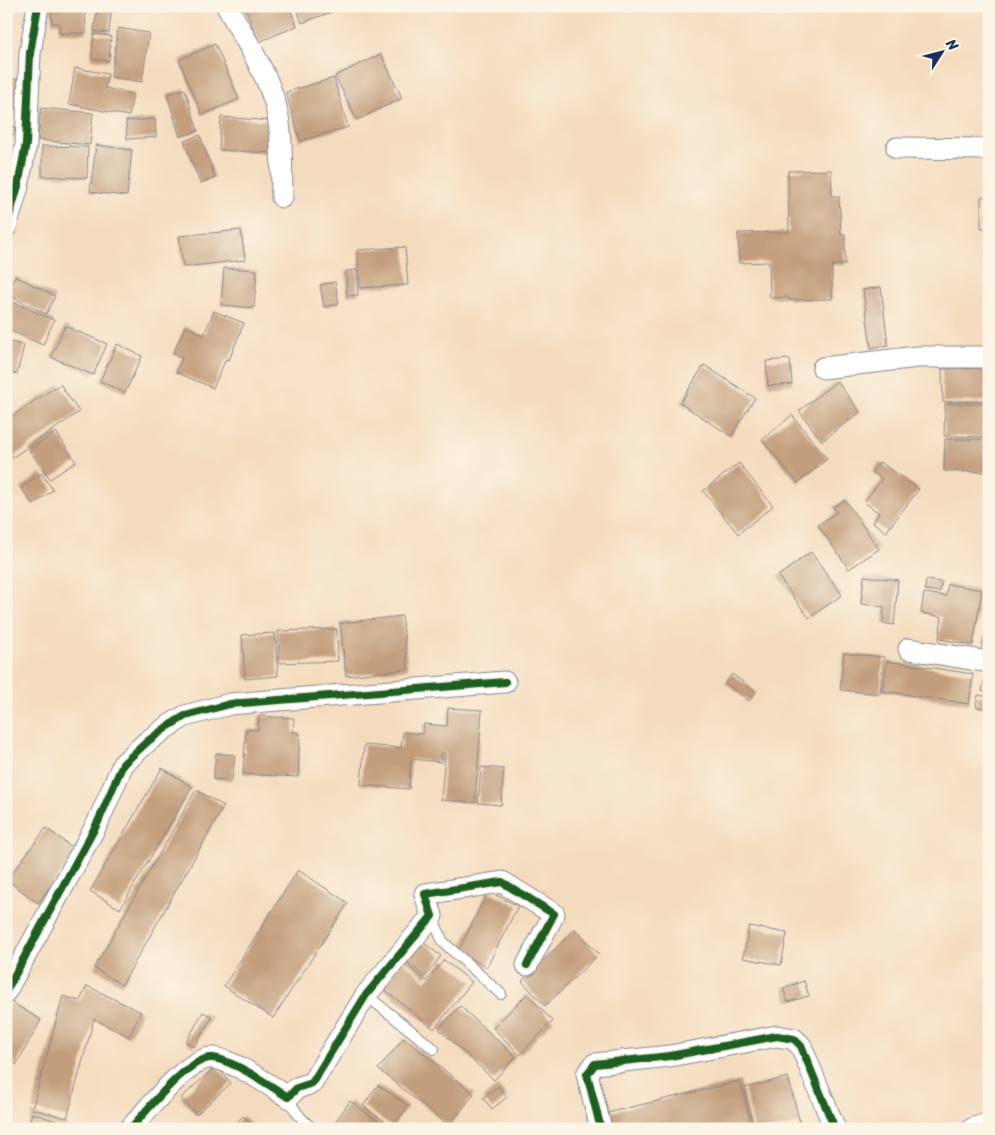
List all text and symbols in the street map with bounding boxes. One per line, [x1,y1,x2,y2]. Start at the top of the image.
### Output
north arrow [918,28,968,78]
text: N [939,33,965,56]

